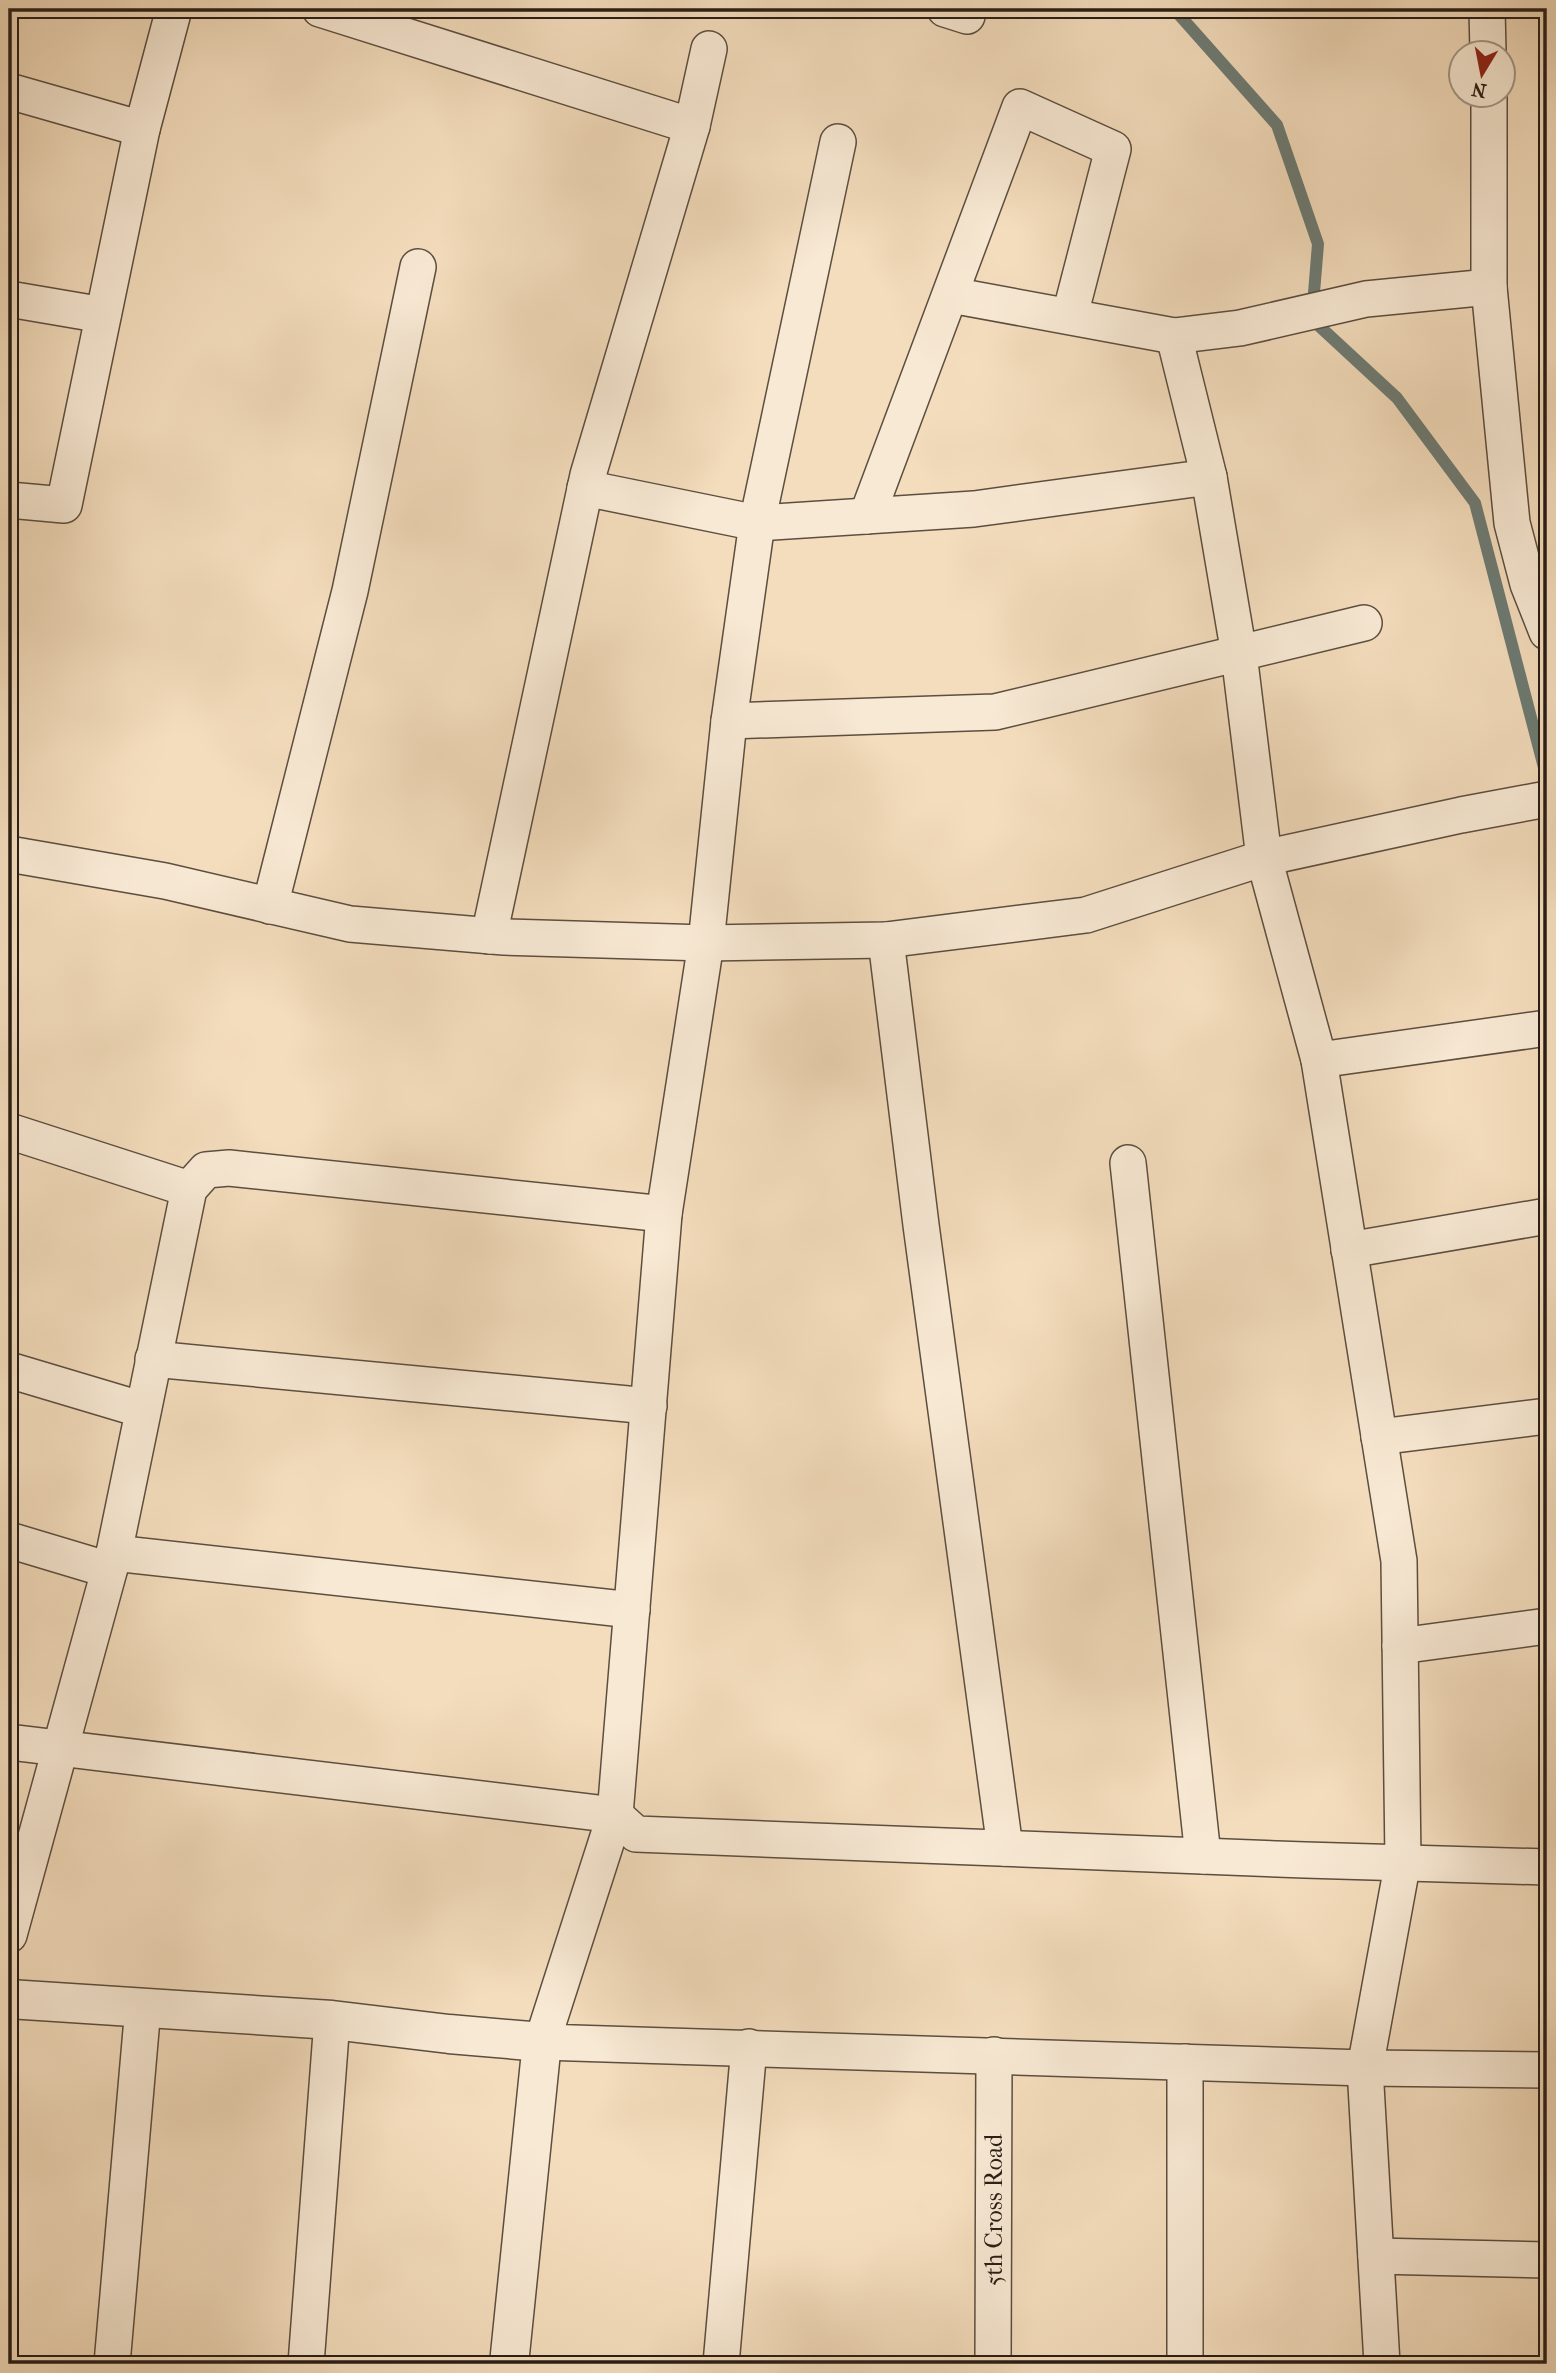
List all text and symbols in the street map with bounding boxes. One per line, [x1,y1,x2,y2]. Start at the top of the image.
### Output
north arrow [1448,38,1518,108]
text: N [1470,78,1488,102]
street label: 5th Cross Road [980,2133,1008,2286]

